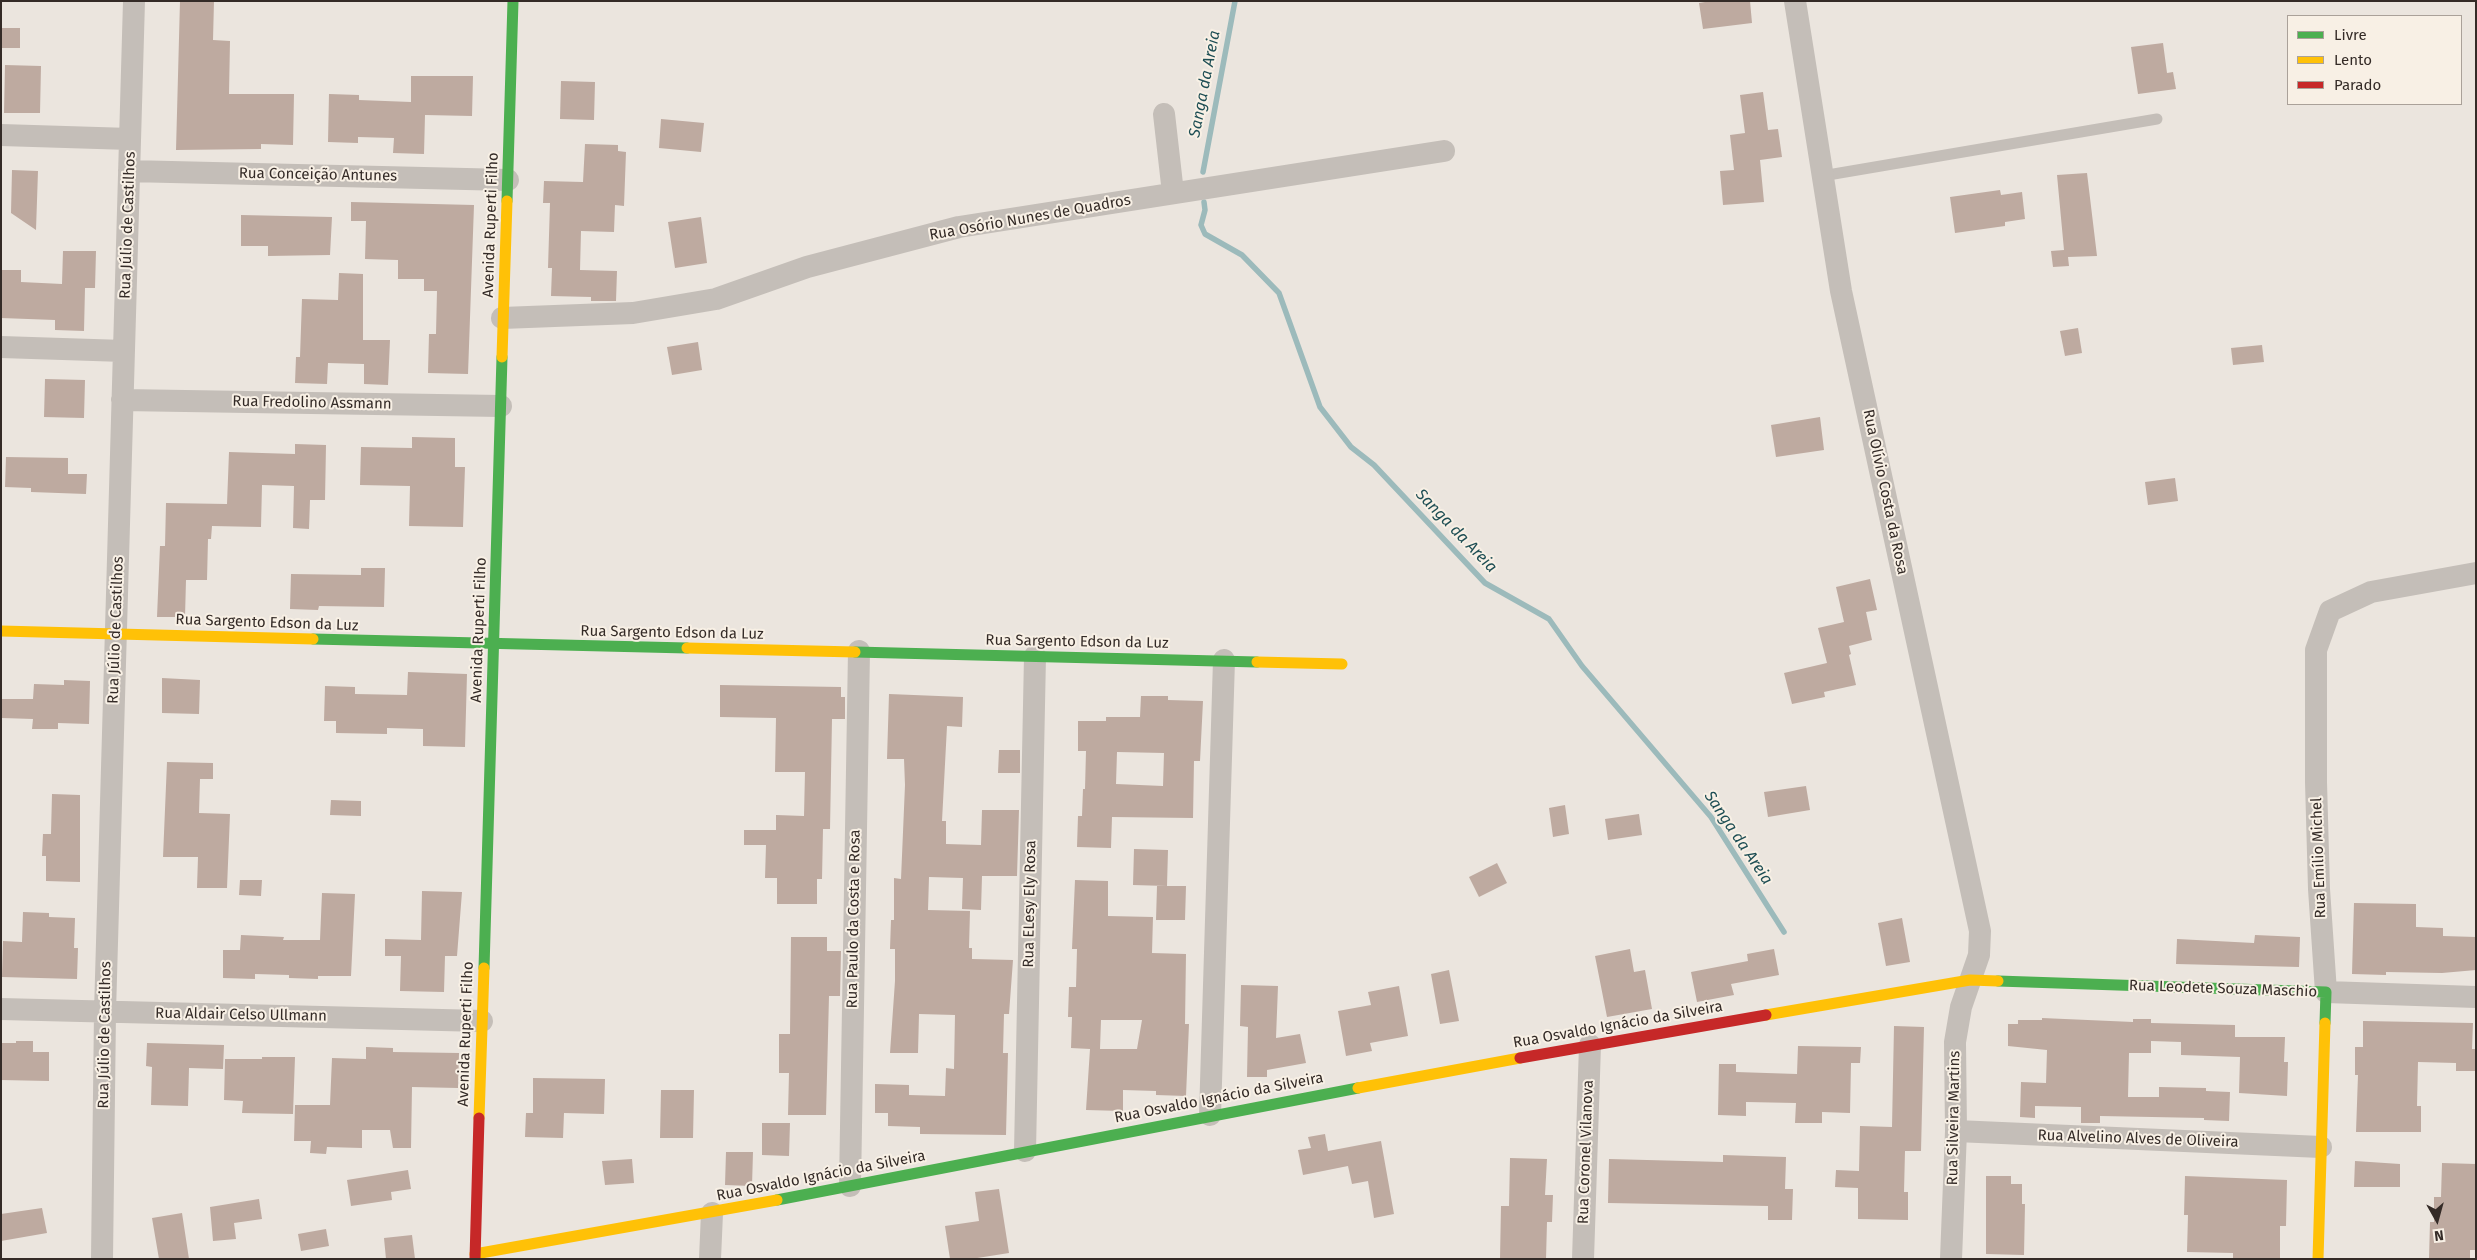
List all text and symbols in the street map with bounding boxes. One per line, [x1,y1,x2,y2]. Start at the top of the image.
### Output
legend [2287,15,2462,105]
text: Livre [2334,26,2367,44]
water label: Sanga da Areia [1185,29,1225,139]
text: Lento [2334,51,2372,69]
text: Parado [2334,76,2381,94]
street label: Rua Júlio de Castilhos [116,151,140,299]
street label: Avenida Ruperti Filho [479,152,503,298]
street label: Rua Conceição Antunes [239,165,397,185]
street label: Rua Osório Nunes de Quadros [928,191,1132,245]
street label: Rua Fredolino Assmann [232,393,392,413]
street label: Rua Olívio Costa da Rosa [1859,408,1911,576]
water label: Sanga da Areia [1411,485,1501,577]
street label: Rua Júlio de Castilhos [104,556,128,704]
street label: Avenida Ruperti Filho [467,557,491,703]
street label: Rua Sargento Edson da Luz [175,611,359,635]
street label: Rua Sargento Edson da Luz [580,622,764,644]
street label: Rua Sargento Edson da Luz [985,631,1169,653]
water label: Sanga da Areia [1700,788,1776,888]
street label: Rua Emílio Michel [2308,797,2330,919]
street label: Rua Paulo da Costa e Rosa [843,829,865,1009]
street label: Rua ELesy Ely Rosa [1020,840,1040,968]
street label: Rua Júlio de Castilhos [95,961,115,1109]
street label: Avenida Ruperti Filho [454,961,478,1107]
street label: Rua Leodete Souza Maschio [2129,977,2317,1001]
street label: Rua Osvaldo Ignácio da Silveira [1512,998,1724,1052]
street label: Rua Aldair Celso Ullmann [155,1005,327,1025]
street label: Rua Silveira Martins [1944,1050,1964,1186]
street label: Rua Osvaldo Ignácio da Silveira [1113,1069,1325,1127]
street label: Rua Coronel Vilanova [1574,1080,1598,1224]
street label: Rua Alvelino Alves de Oliveira [2037,1126,2239,1152]
street label: Rua Osvaldo Ignácio da Silveira [715,1147,927,1205]
north arrow [2412,1195,2462,1245]
text: N [2433,1226,2445,1244]

